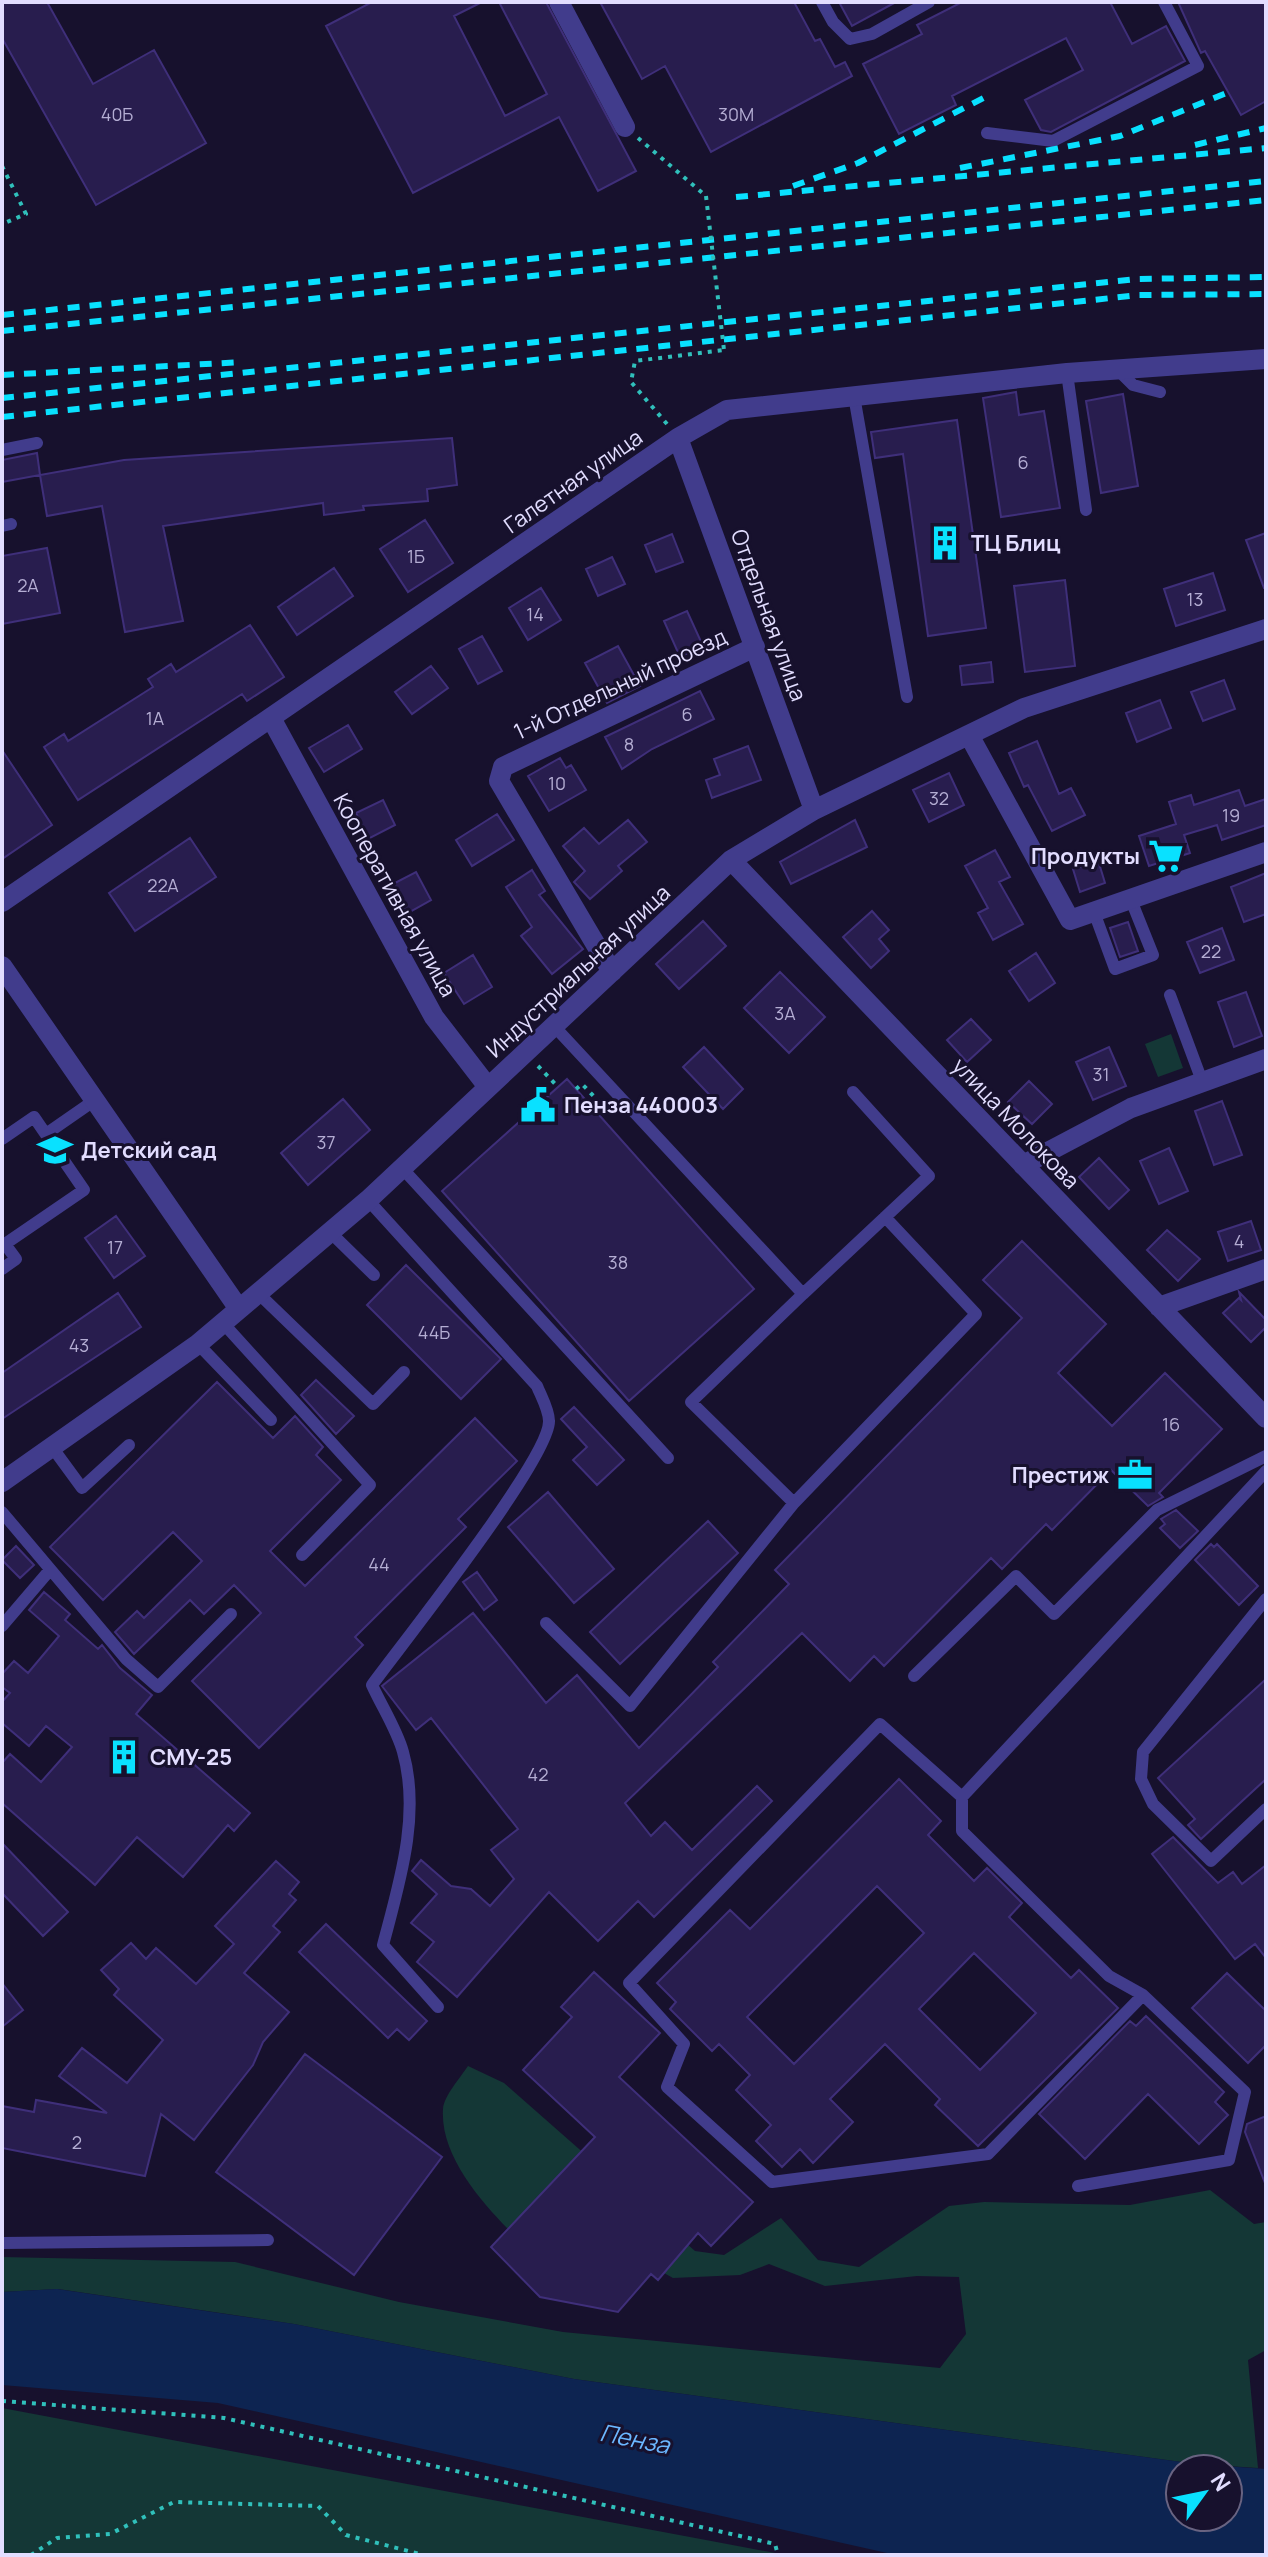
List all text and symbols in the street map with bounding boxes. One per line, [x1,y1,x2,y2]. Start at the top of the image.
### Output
house number: 40Б [101,102,133,126]
house number: 30М [718,102,754,126]
street label: Галетная улица [498,422,648,540]
house number: 6 [1017,450,1029,474]
building icon: ТЦ Блиц [926,524,964,562]
street label: Отдельная улица [724,525,814,705]
place label: ТЦ Блиц [971,528,1061,558]
house number: 1Б [407,544,425,568]
house number: 2А [17,573,39,597]
house number: 13 [1187,587,1203,611]
house number: 14 [526,602,544,626]
street label: 1-й Отдельный проезд [509,621,731,747]
house number: 6 [681,702,693,726]
house number: 1А [146,706,165,730]
house number: 8 [624,732,634,756]
house number: 10 [548,771,566,795]
house number: 32 [929,786,949,810]
street label: Кооперативная улица [327,788,463,1002]
house number: 19 [1222,803,1240,827]
supermarket icon: Продукты [1147,837,1185,875]
place label: Продукты [1031,841,1140,871]
house number: 22А [147,873,179,897]
street label: Индустриальная улица [480,878,676,1064]
house number: 22 [1201,939,1221,963]
house number: 3А [774,1001,796,1025]
street label: улица Молокова [946,1051,1086,1195]
house number: 31 [1093,1062,1109,1086]
public building icon: Пенза 440003 [519,1086,557,1124]
place label: Пенза 440003 [564,1090,718,1120]
house number: 37 [317,1130,336,1154]
school or university icon: Детский сад [36,1131,74,1169]
place label: Детский сад [81,1135,217,1165]
house number: 4 [1234,1229,1244,1253]
house number: 17 [107,1235,123,1259]
house number: 38 [608,1250,628,1274]
house number: 44Б [418,1320,450,1344]
house number: 43 [69,1333,89,1357]
house number: 16 [1162,1412,1180,1436]
office icon: Престиж [1116,1456,1154,1494]
place label: Престиж [1012,1460,1109,1490]
house number: 44 [368,1552,390,1576]
building icon: СМУ-25 [105,1738,143,1776]
place label: СМУ-25 [150,1742,232,1772]
house number: 42 [528,1762,548,1786]
house number: 2 [72,2130,82,2154]
water label: Пенза [597,2415,674,2461]
north arrow [1164,2453,1244,2533]
text: N [1204,2467,1238,2497]

